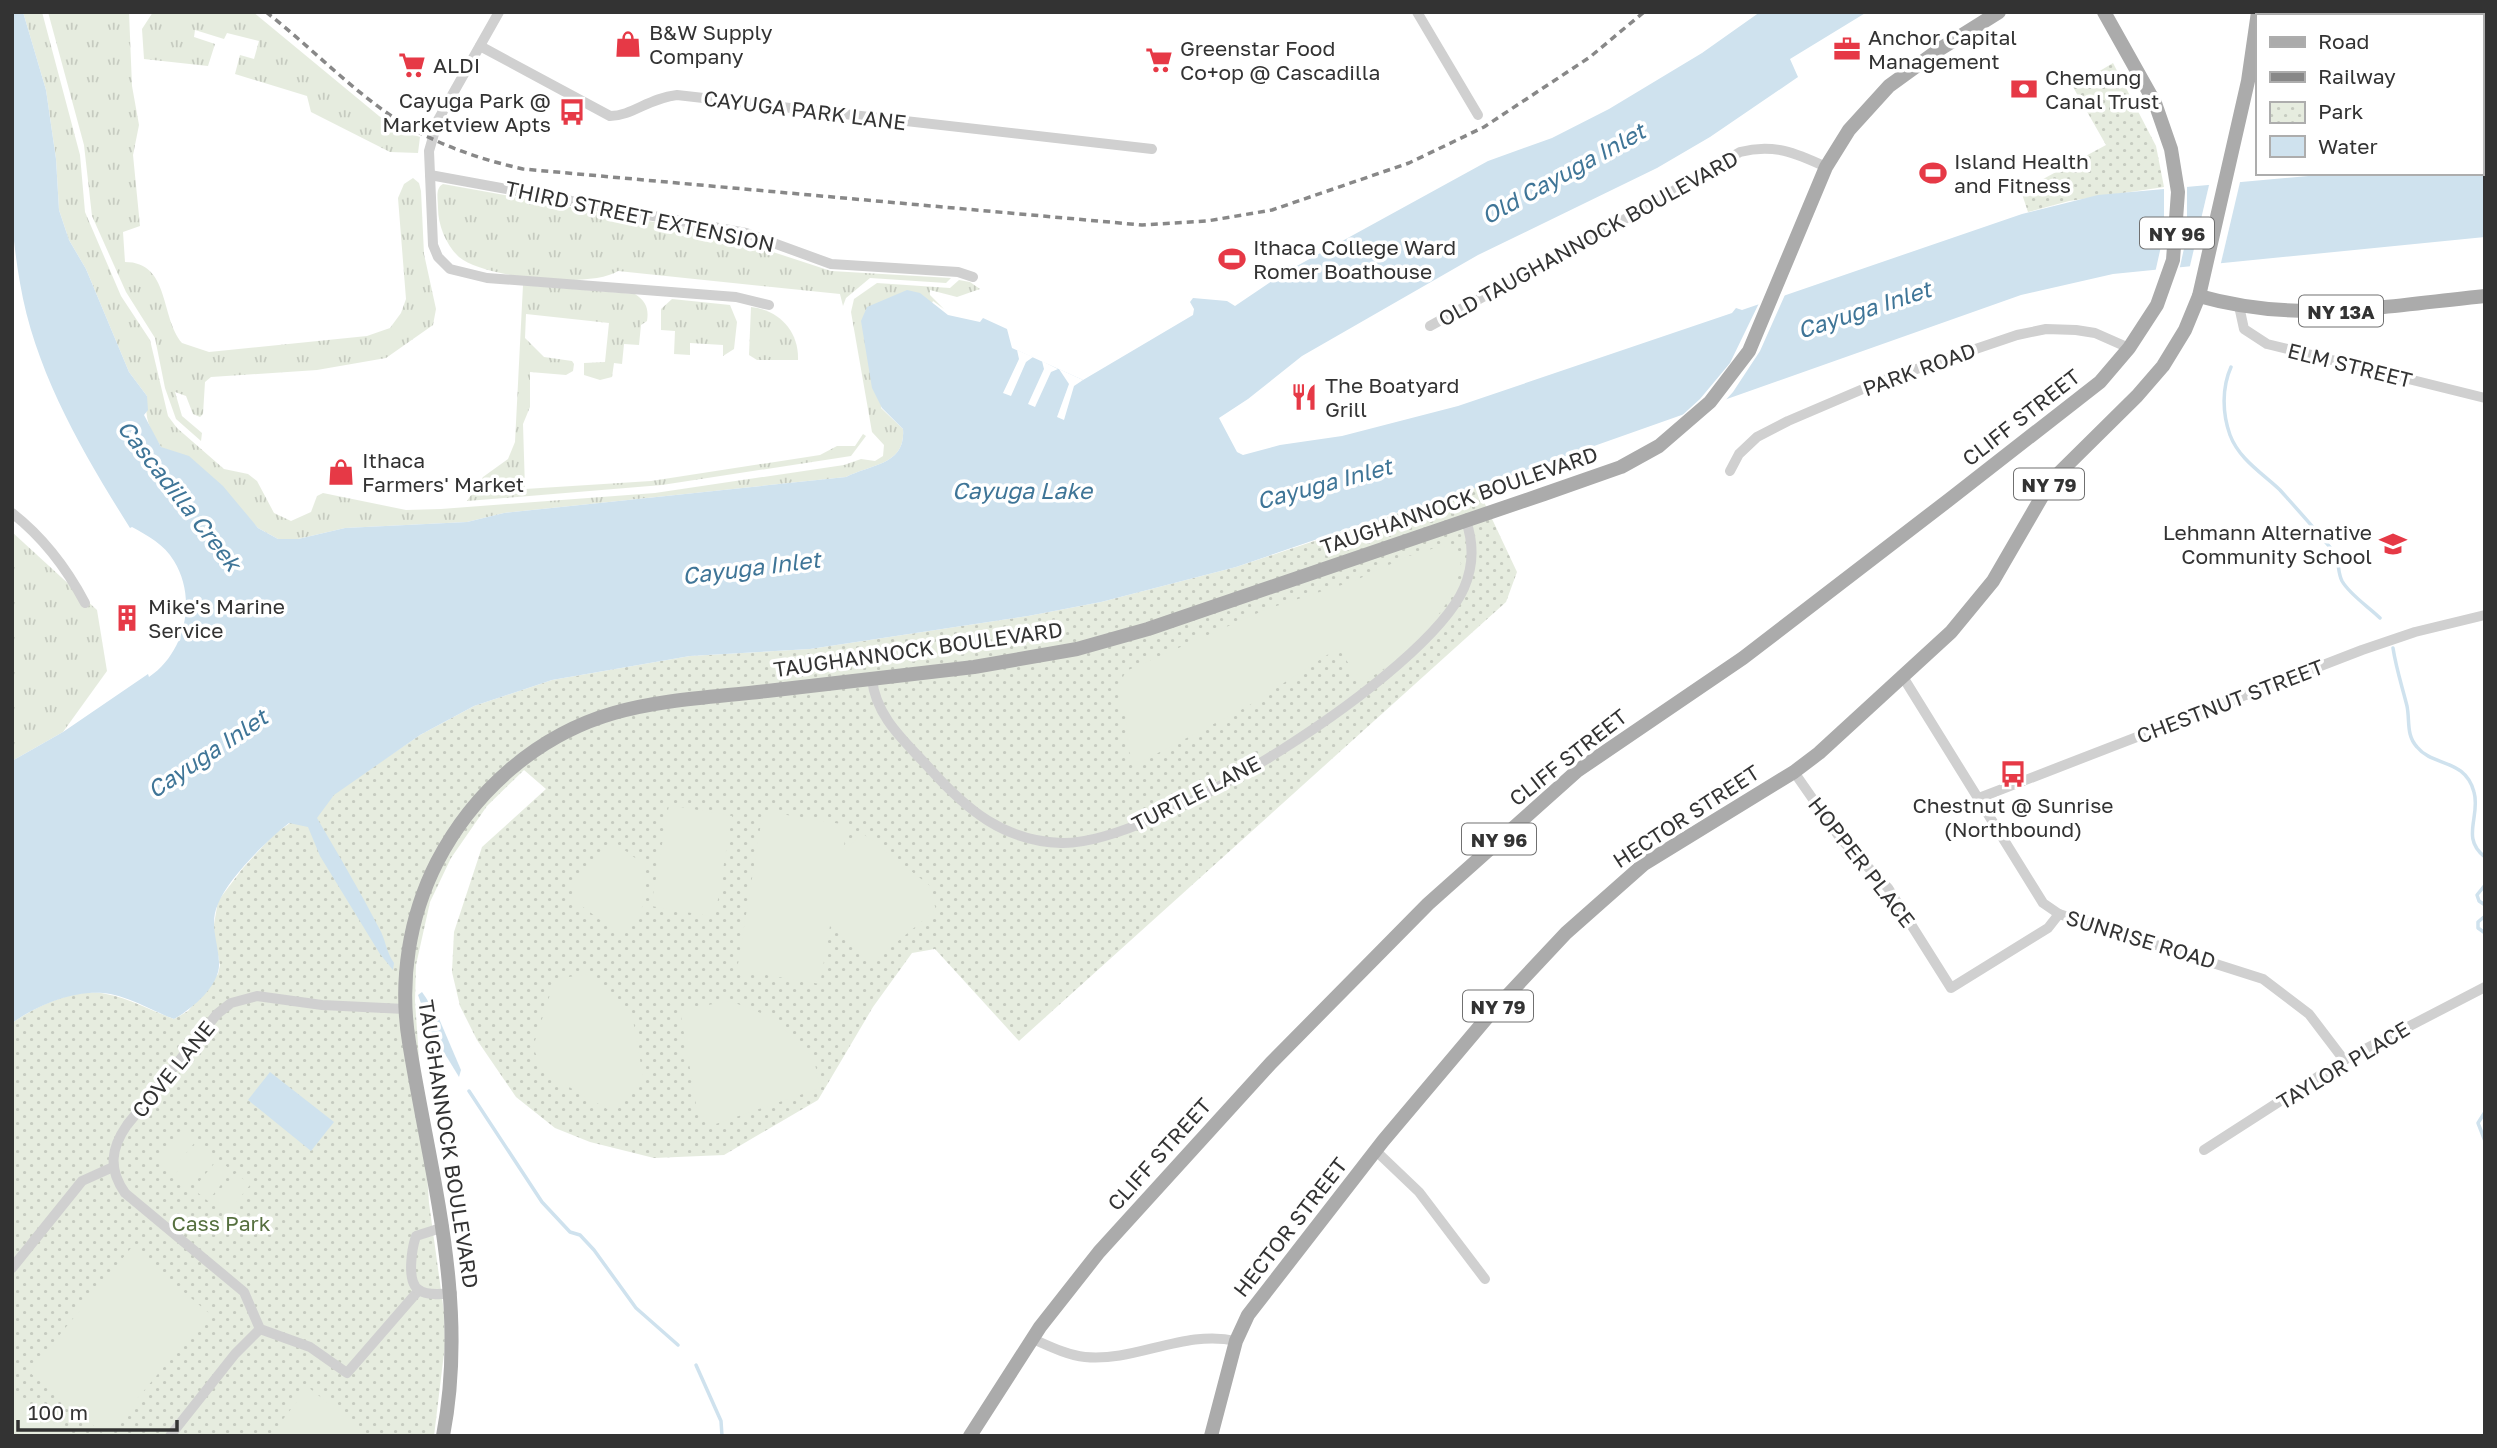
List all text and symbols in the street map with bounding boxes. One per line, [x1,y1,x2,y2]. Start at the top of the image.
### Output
legend [2256,14,2483,175]
place label: B&W Supply Company [649,19,773,69]
place label: Anchor Capital Management [1868,24,2017,74]
text: Road [2318,28,2369,54]
shop icon: B&W Supply Company [613,29,643,59]
office icon: Anchor Capital Management [1832,34,1862,64]
place label: Greenstar Food Co+op @ Cascadilla [1180,35,1380,85]
supermarket icon: Greenstar Food Co+op @ Cascadilla [1144,45,1174,75]
supermarket icon: ALDI [397,50,427,80]
place label: ALDI [433,52,480,78]
text: Railway [2318,63,2396,89]
place label: Chemung Canal Trust [2045,64,2159,114]
bank icon: Chemung Canal Trust [2009,74,2039,104]
street label: CAYUGA PARK LANE [702,85,908,135]
place label: Cayuga Park @ Marketview Apts [382,87,551,137]
bus stop icon: Cayuga Park @ Marketview Apts [557,97,587,127]
text: Park [2318,98,2364,124]
water label: Old Cayuga Inlet [1476,116,1651,230]
text: Water [2318,133,2378,159]
street label: OLD TAUGHANNOCK BOULEVARD [1433,144,1743,332]
place label: Island Health and Fitness [1954,148,2089,198]
sports icon: Island Health and Fitness [1918,158,1948,188]
street label: THIRD STREET EXTENSION [503,175,777,257]
road number: NY 96 [2140,218,2214,248]
place label: Ithaca College Ward Romer Boathouse [1253,234,1456,284]
sports icon: Ithaca College Ward Romer Boathouse [1217,244,1247,274]
water label: Cayuga Inlet [1794,274,1936,344]
road number: NY 13A [2299,296,2383,326]
street label: PARK ROAD [1859,337,1979,401]
street label: ELM STREET [2285,337,2415,393]
street label: CLIFF STREET [1957,363,2085,471]
place label: The Boatyard Grill [1325,372,1459,422]
restaurant icon: The Boatyard Grill [1289,382,1319,412]
water label: Cascadilla Creek [112,414,249,578]
street label: TAUGHANNOCK BOULEVARD [1317,440,1601,560]
place label: Ithaca Farmers' Market [362,447,524,497]
water label: Cayuga Inlet [1253,451,1396,514]
shop icon: Ithaca Farmers' Market [326,457,356,487]
road number: NY 79 [2014,468,2084,499]
water label: Cayuga Lake [952,476,1094,504]
place label: Lehmann Alternative Community School [2163,519,2372,569]
school or university icon: Lehmann Alternative Community School [2378,529,2408,559]
water label: Cayuga Inlet [680,544,823,589]
place label: Mike's Marine Service [148,593,285,643]
building icon: Mike's Marine Service [112,603,142,633]
street label: TAUGHANNOCK BOULEVARD [772,616,1064,682]
street label: CHESTNUT STREET [2133,653,2327,749]
water label: Cayuga Inlet [142,702,274,803]
street label: CLIFF STREET [1504,703,1632,811]
street label: TURTLE LANE [1127,749,1265,837]
street label: HECTOR STREET [1608,759,1764,873]
bus stop icon: Chestnut @ Sunrise (Northbound) [1998,759,2028,789]
street label: HOPPER PLACE [1803,792,1921,932]
place label: Chestnut @ Sunrise (Northbound) [1912,792,2114,842]
road number: NY 96 [1462,824,1536,854]
street label: SUNRISE ROAD [2063,904,2219,974]
road number: NY 79 [1463,990,1533,1022]
street label: TAUGHANNOCK BOULEVARD [413,998,485,1290]
street label: COVE LANE [126,1015,220,1123]
street label: TAYLOR PLACE [2272,1015,2414,1115]
street label: CLIFF STREET [1102,1092,1216,1216]
street label: HECTOR STREET [1228,1152,1352,1302]
park label: Cass Park [171,1210,271,1236]
scale bar [18,1388,177,1432]
text: 100 m [28,1399,88,1425]

